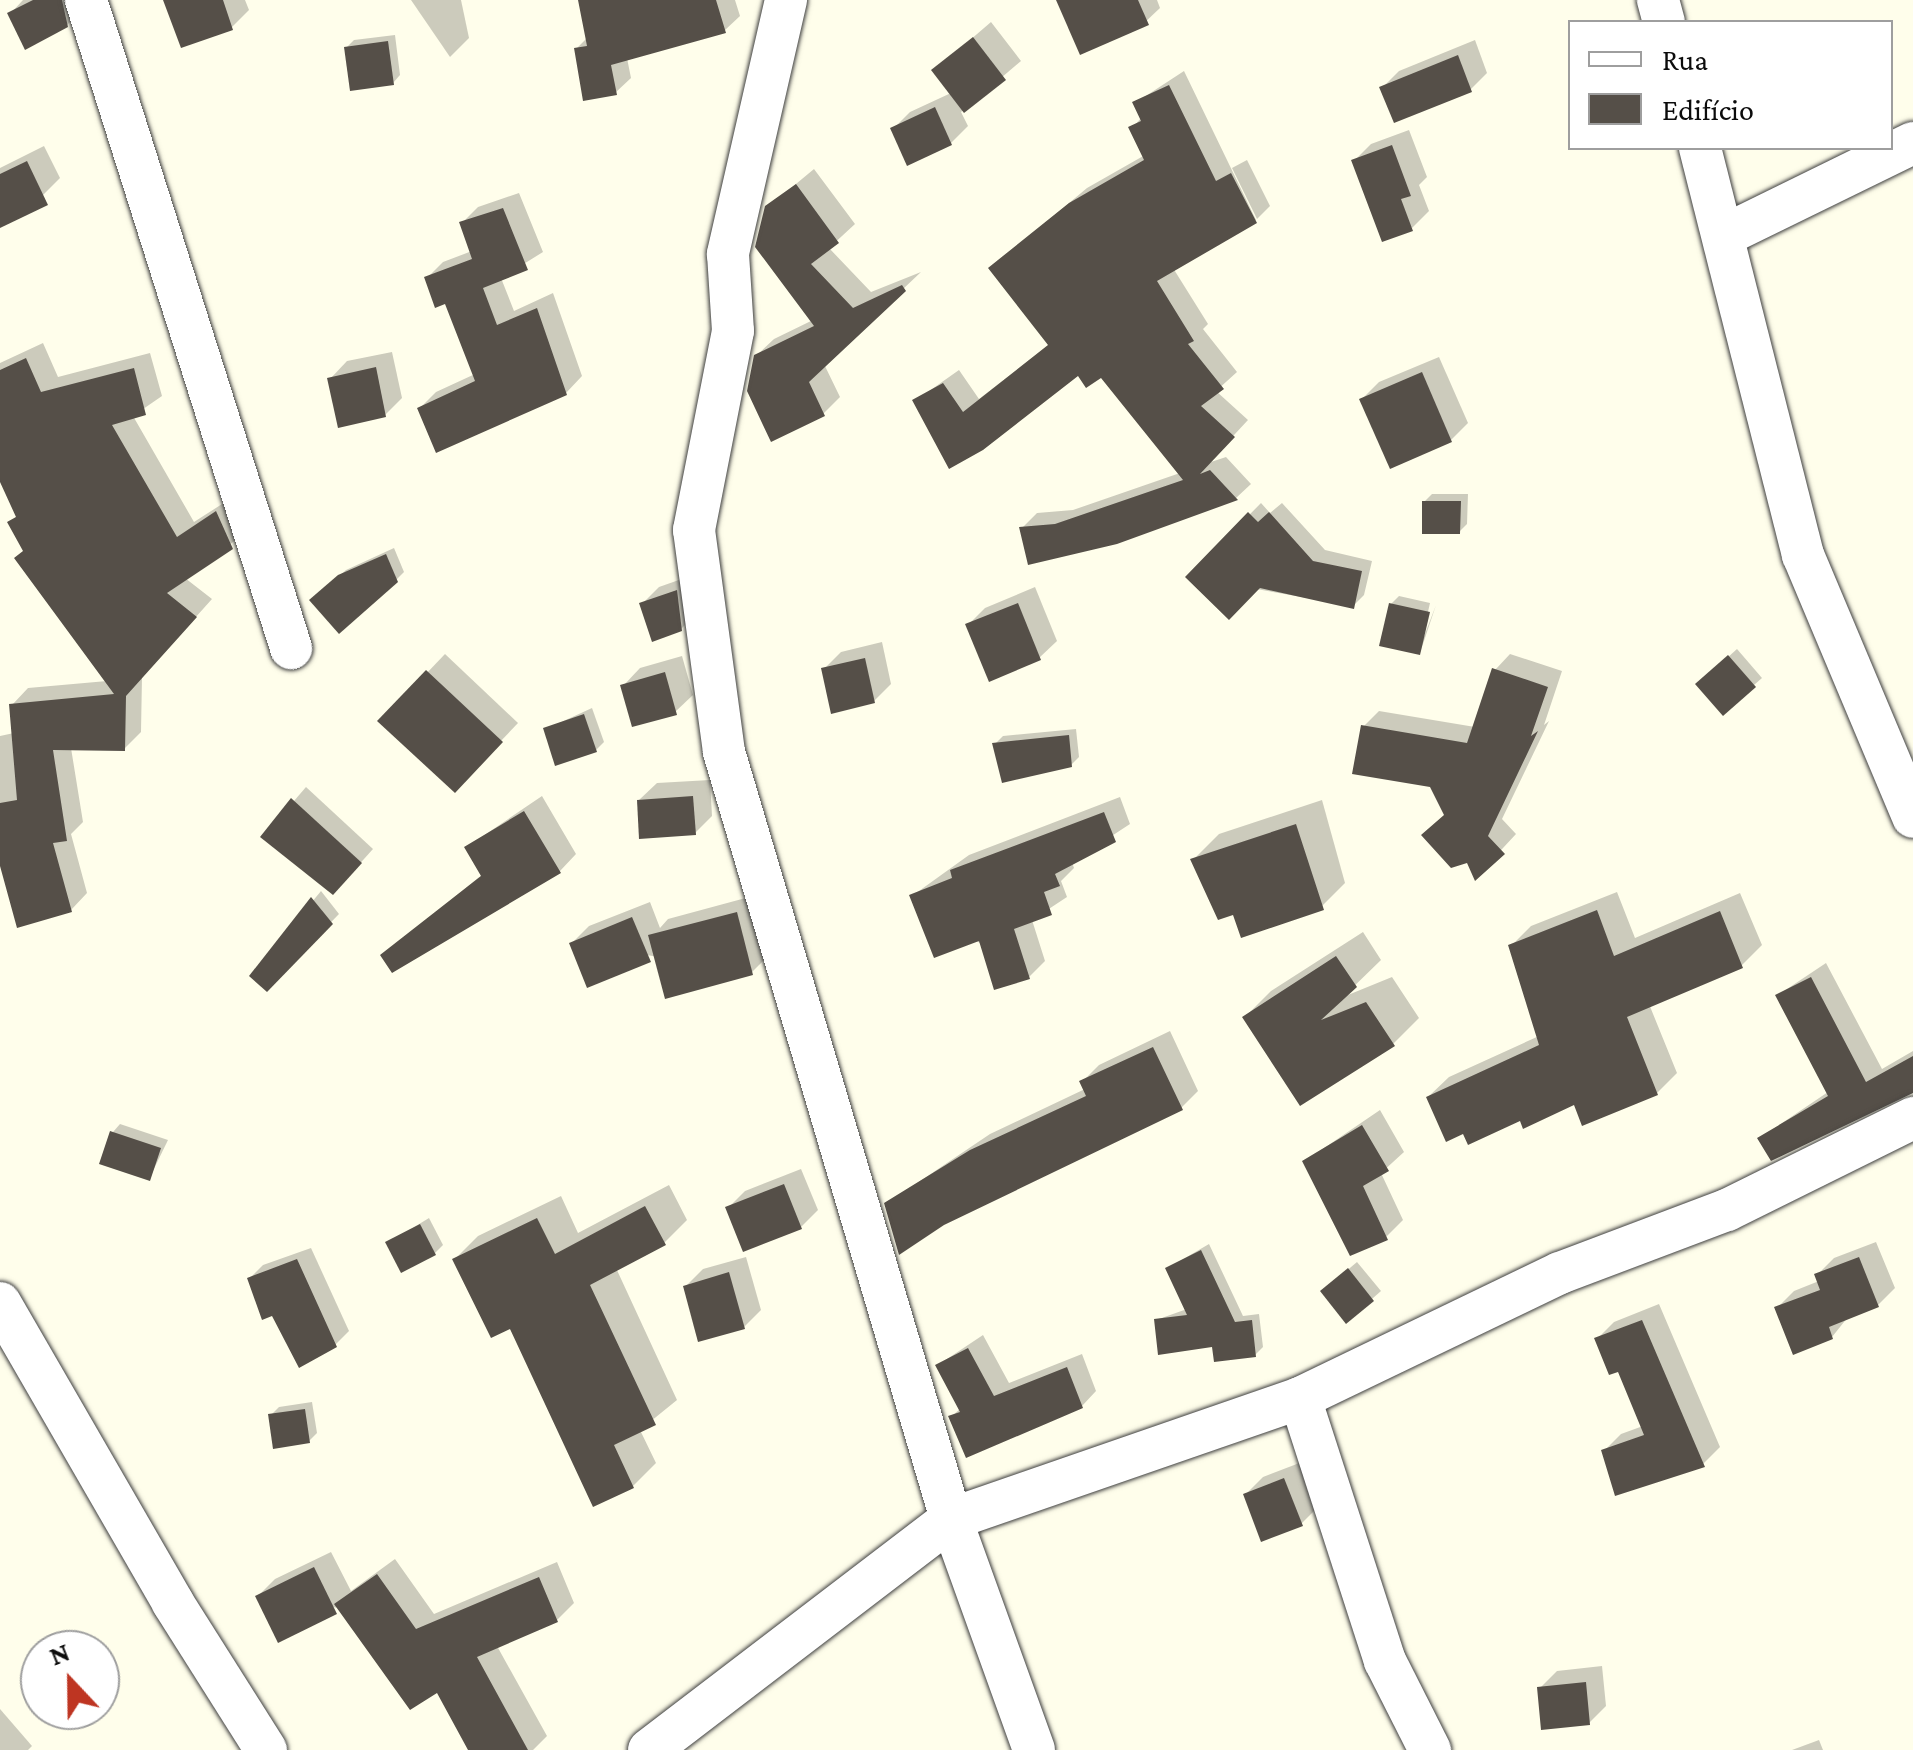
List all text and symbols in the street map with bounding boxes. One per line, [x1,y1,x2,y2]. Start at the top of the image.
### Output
legend [1568,20,1893,150]
text: Rua [1662,43,1708,76]
text: Edifício [1662,93,1754,126]
north arrow [20,1630,120,1730]
text: N [45,1636,74,1672]

